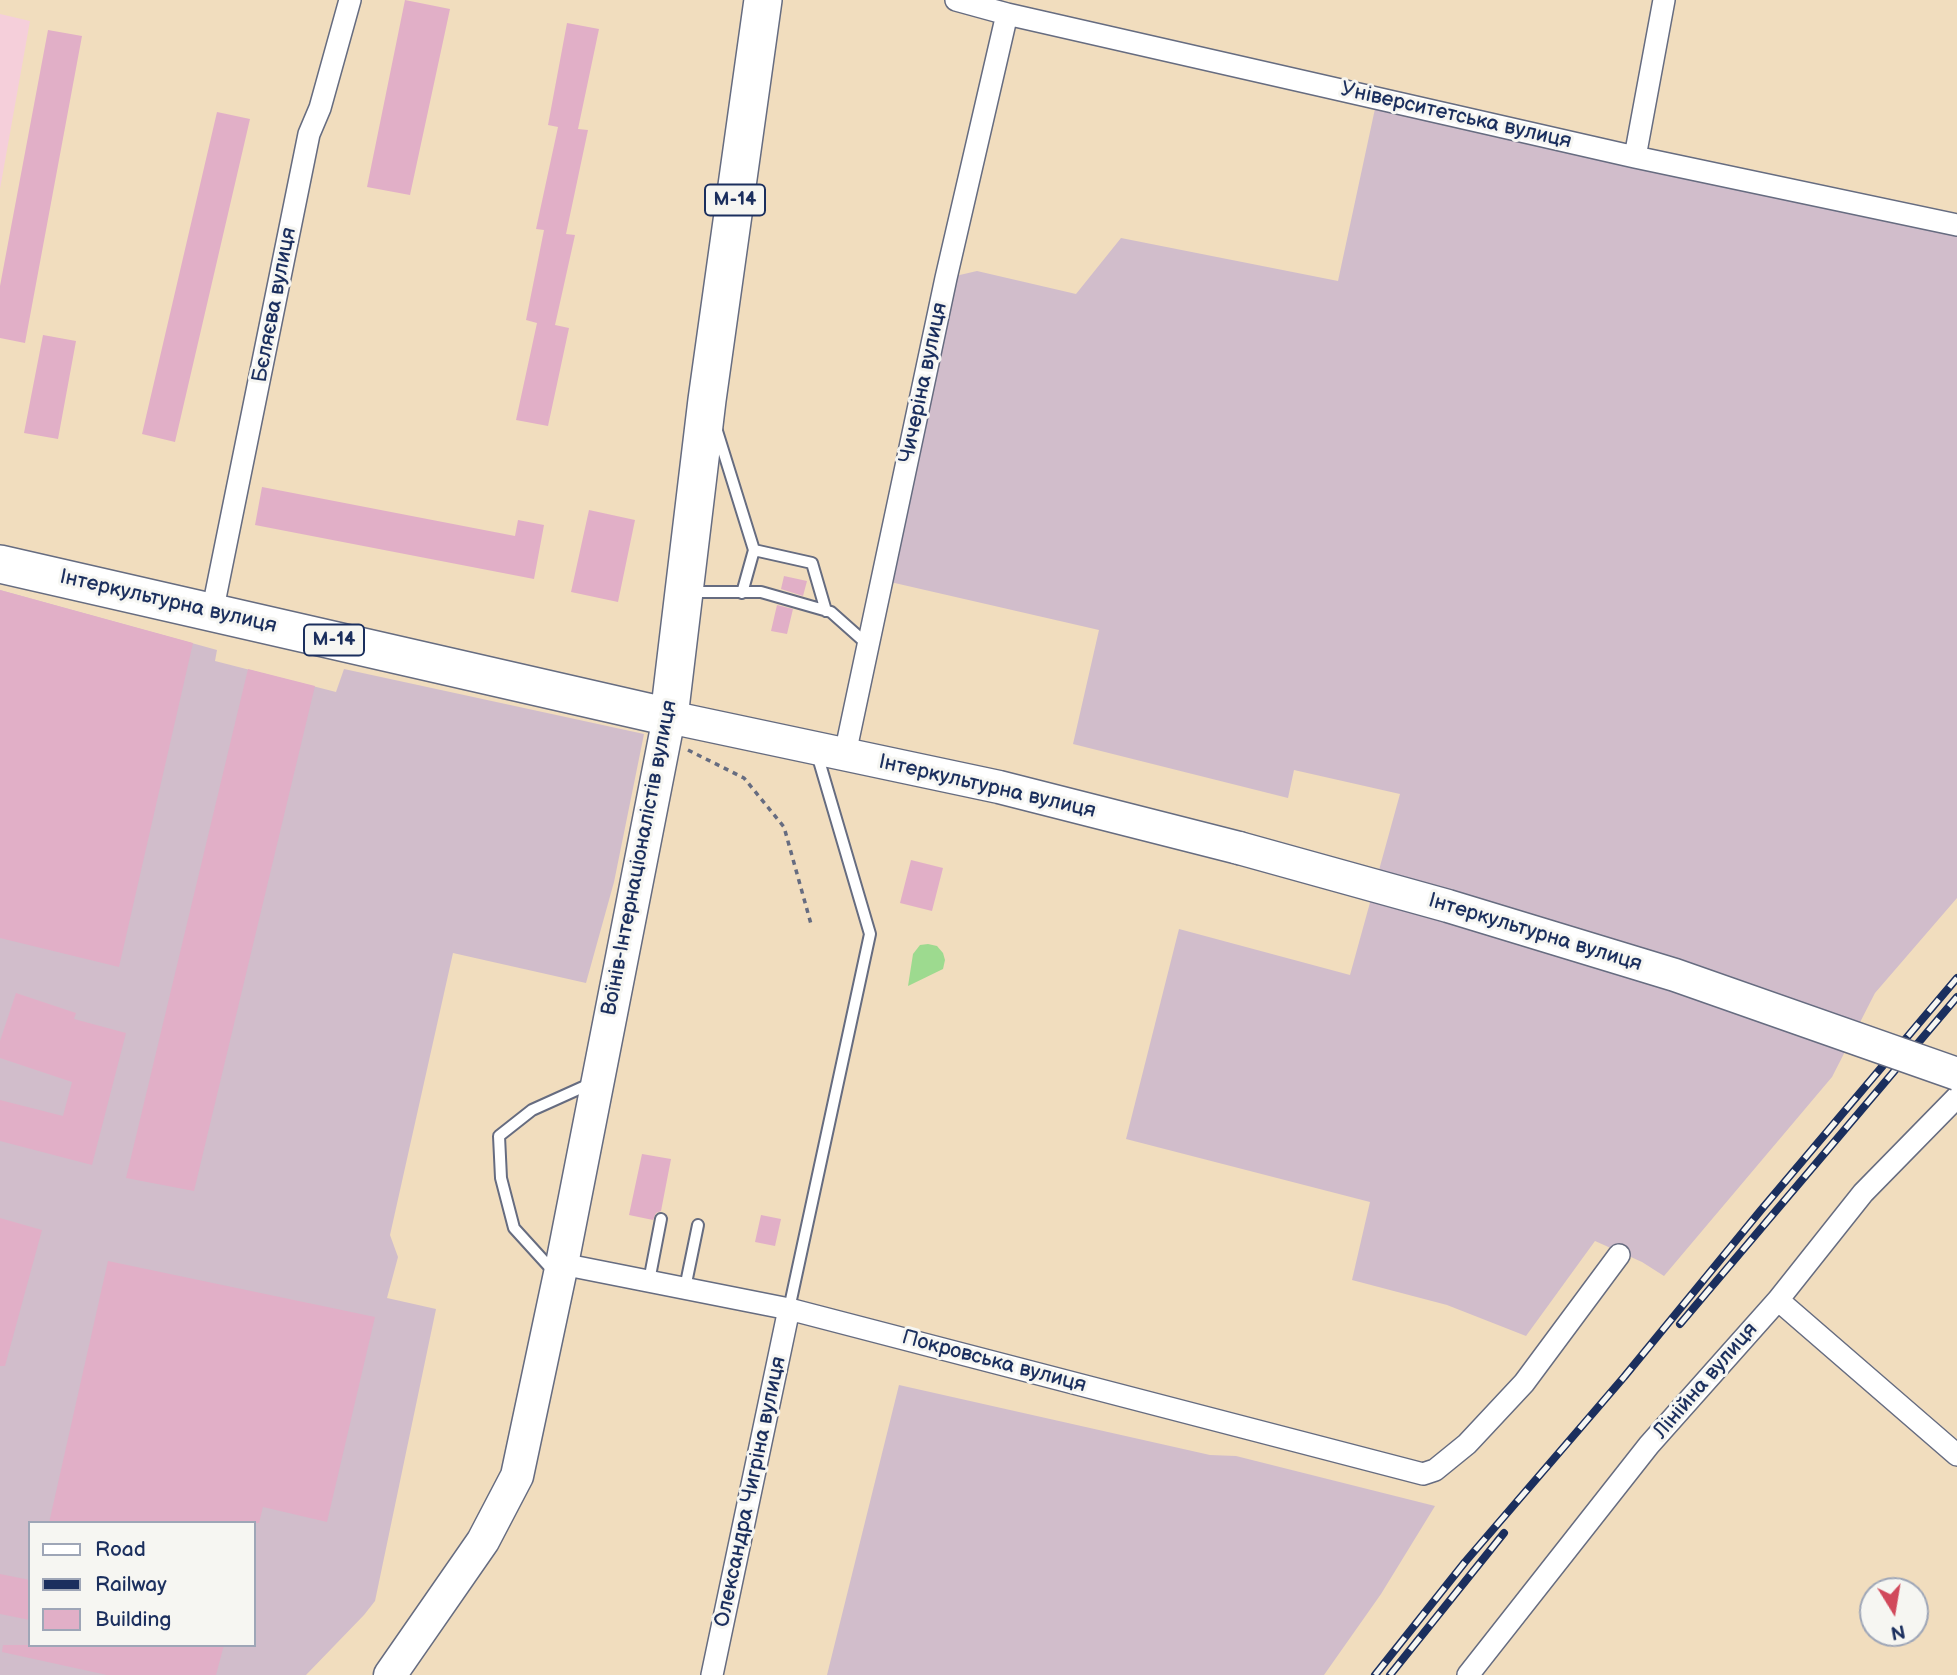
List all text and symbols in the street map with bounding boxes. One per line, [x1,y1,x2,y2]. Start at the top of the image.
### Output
street label: Університетська вулиця [1338,77,1574,155]
road number: М-14 [705,184,765,216]
street label: Бєляєва вулиця [248,225,302,385]
street label: Чичеріна вулиця [895,300,953,466]
street label: Інтеркультурна вулиця [57,565,279,639]
road number: М-14 [304,624,364,656]
street label: Воїнів-Інтернаціоналістів вулиця [597,698,683,1018]
street label: Інтеркультурна вулиця [876,750,1098,824]
street label: Інтеркультурна вулиця [1425,888,1645,978]
street label: Лінійна вулиця [1649,1318,1763,1444]
street label: Покровська вулиця [899,1325,1089,1399]
street label: Олександра Чигріна вулиця [710,1354,792,1630]
legend [28,1521,256,1647]
text: Road [95,1537,146,1562]
text: Railway [95,1572,167,1597]
north arrow [1859,1577,1929,1647]
text: Building [95,1607,171,1632]
text: N [1889,1618,1907,1644]

